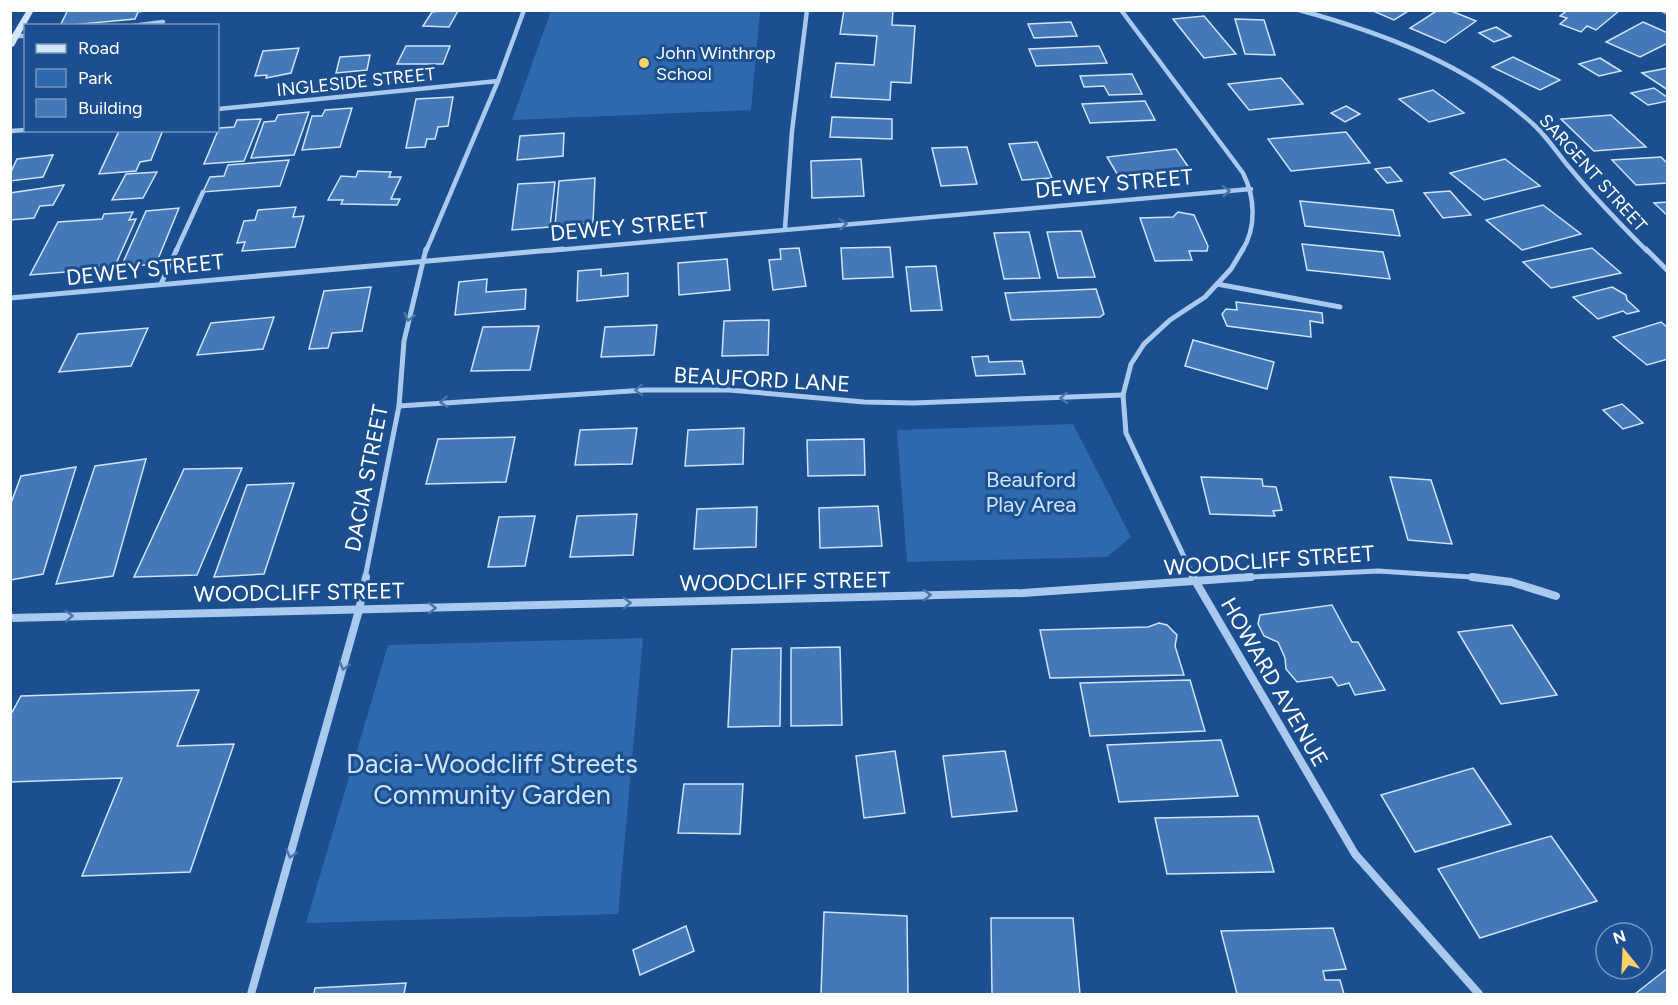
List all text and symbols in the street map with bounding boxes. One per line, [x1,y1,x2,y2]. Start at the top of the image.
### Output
legend [24,24,219,132]
text: Road [78,37,119,59]
place label: John Winthrop School [656,42,776,85]
marker: John Winthrop School [637,56,651,70]
street label: INGLESIDE STREET [276,63,436,101]
text: Park [78,67,113,89]
text: Building [78,97,143,119]
street label: SARGENT STREET [1534,110,1652,236]
street label: DEWEY STREET [1034,163,1194,204]
one-way arrow [1221,185,1230,198]
street label: DEWEY STREET [549,206,709,247]
one-way arrow [839,218,848,231]
street label: DEWEY STREET [65,248,225,291]
one-way arrow [403,312,416,322]
street label: BEAUFORD LANE [673,361,851,398]
one-way arrow [634,384,643,397]
one-way arrow [1060,391,1069,404]
one-way arrow [440,396,449,409]
street label: DACIA STREET [339,402,394,554]
park label: Beauford Play Area [985,466,1077,518]
street label: WOODCLIFF STREET [1163,540,1375,581]
street label: WOODCLIFF STREET [679,566,891,597]
street label: WOODCLIFF STREET [193,577,405,608]
one-way arrow [922,589,931,602]
street label: HOWARD AVENUE [1215,593,1334,772]
one-way arrow [622,597,631,609]
one-way arrow [427,602,436,614]
one-way arrow [64,610,73,623]
one-way arrow [338,661,351,671]
park label: Dacia-Woodcliff Streets Community Garden [346,747,638,811]
one-way arrow [286,849,299,859]
north arrow [1594,921,1654,981]
text: N [1611,926,1628,948]

